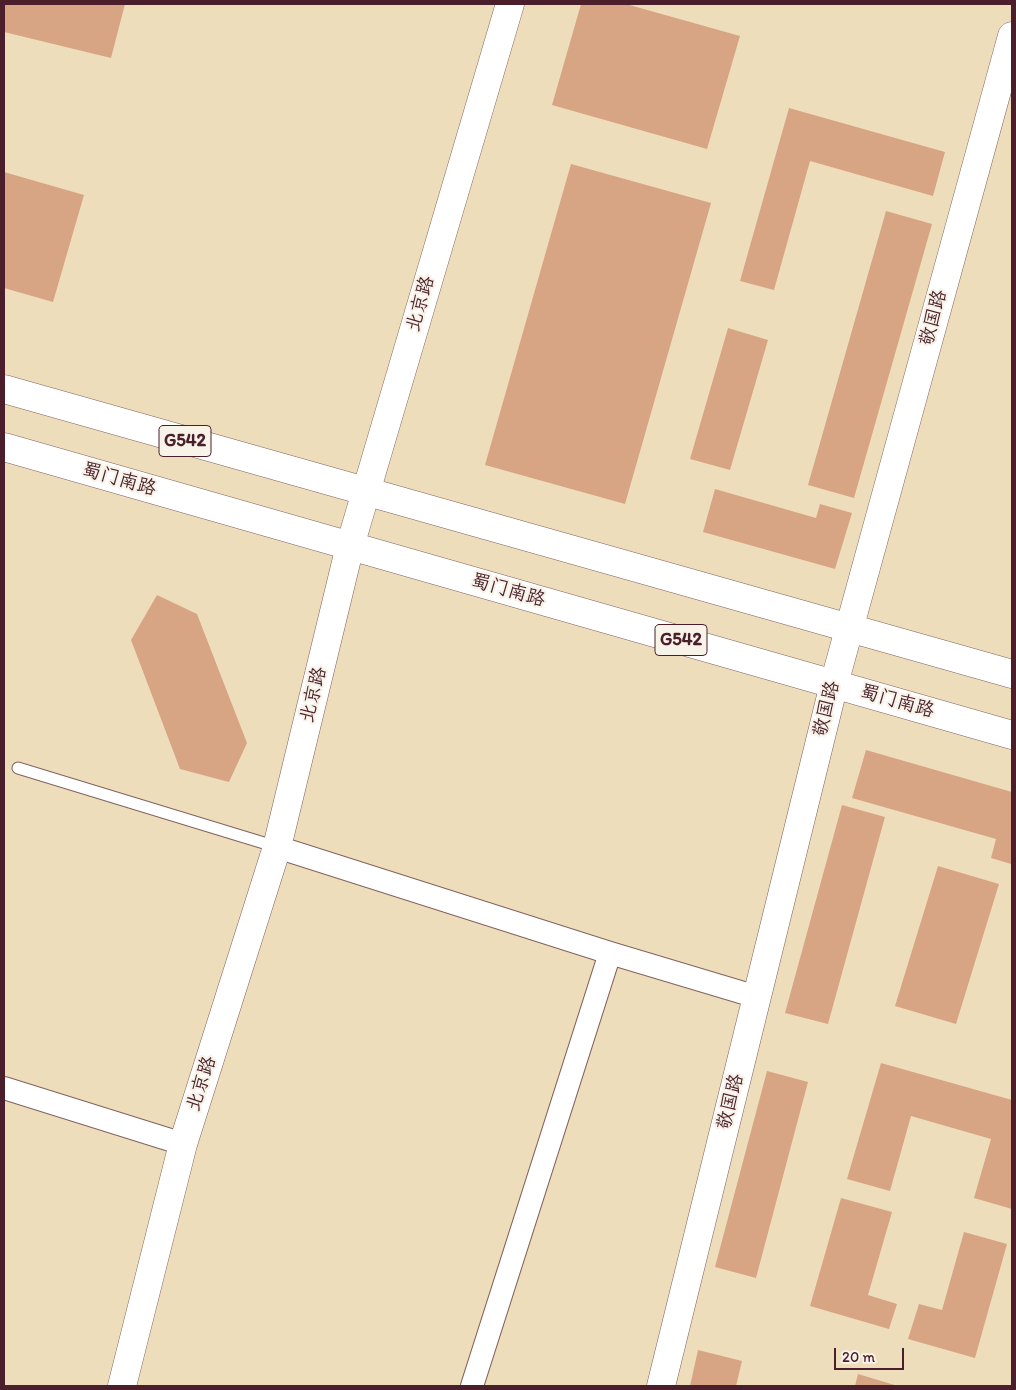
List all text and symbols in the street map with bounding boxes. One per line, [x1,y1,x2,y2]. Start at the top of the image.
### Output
street label: 北京路 [402,273,440,335]
street label: 敬国路 [916,288,952,348]
road number: G542 [159,426,211,456]
street label: 蜀门南路 [79,459,159,501]
street label: 蜀门南路 [468,570,548,612]
road number: G542 [655,624,707,656]
street label: 北京路 [296,665,332,725]
street label: 敬国路 [809,679,845,739]
street label: 蜀门南路 [857,681,937,723]
street label: 北京路 [182,1053,222,1115]
street label: 敬国路 [713,1072,749,1132]
scale bar [836,1338,906,1370]
text: 20 m [842,1348,875,1366]

